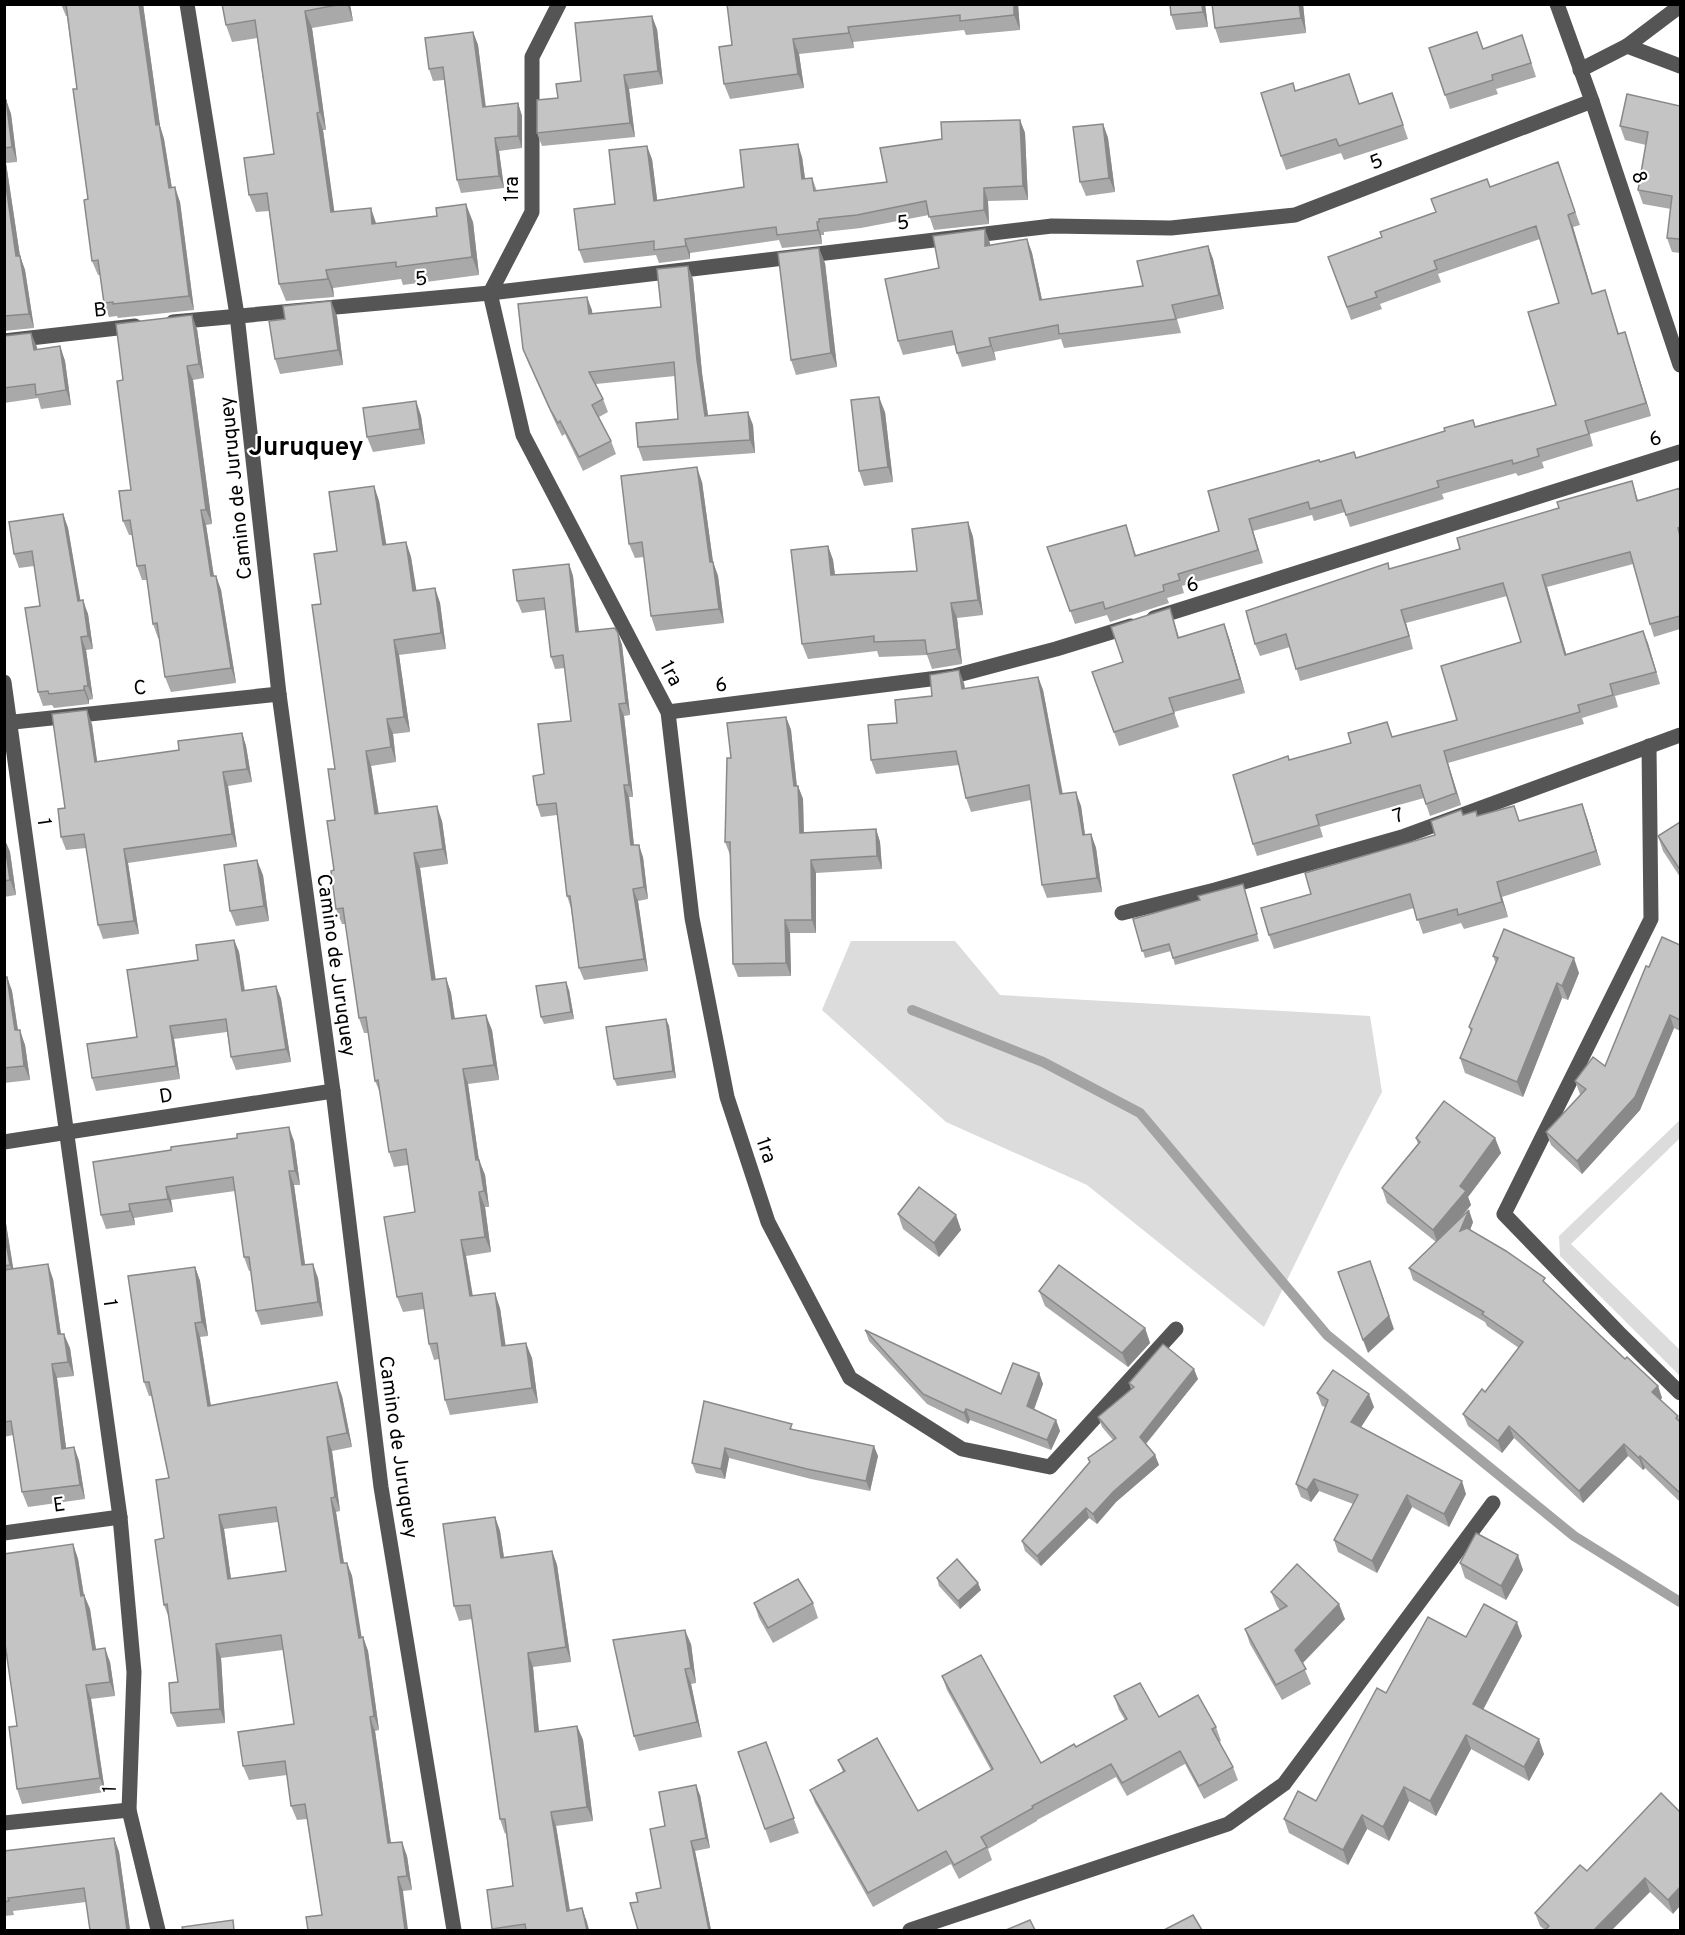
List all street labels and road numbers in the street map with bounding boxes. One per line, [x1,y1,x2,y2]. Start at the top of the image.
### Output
street label: 5 [1366,149,1387,177]
street label: 8 [1624,168,1652,188]
street label: 1ra [500,176,526,202]
street label: 5 [896,210,911,238]
street label: 5 [414,267,428,293]
street label: B [92,297,108,325]
street label: Camino de Juruquey [214,395,260,581]
street label: 6 [1646,426,1665,454]
street label: 6 [1183,572,1202,600]
street label: 1ra [653,657,688,691]
street label: 6 [714,672,729,700]
street label: C [132,675,148,703]
street label: 7 [1390,803,1408,831]
street label: 1 [30,817,56,828]
street label: Camino de Juruquey [309,872,361,1058]
street label: D [158,1083,175,1111]
street label: 1ra [749,1134,782,1167]
street label: 1 [96,1298,122,1309]
street label: Camino de Juruquey [371,1354,423,1540]
street label: E [52,1492,67,1520]
street label: 1 [98,1785,124,1793]

